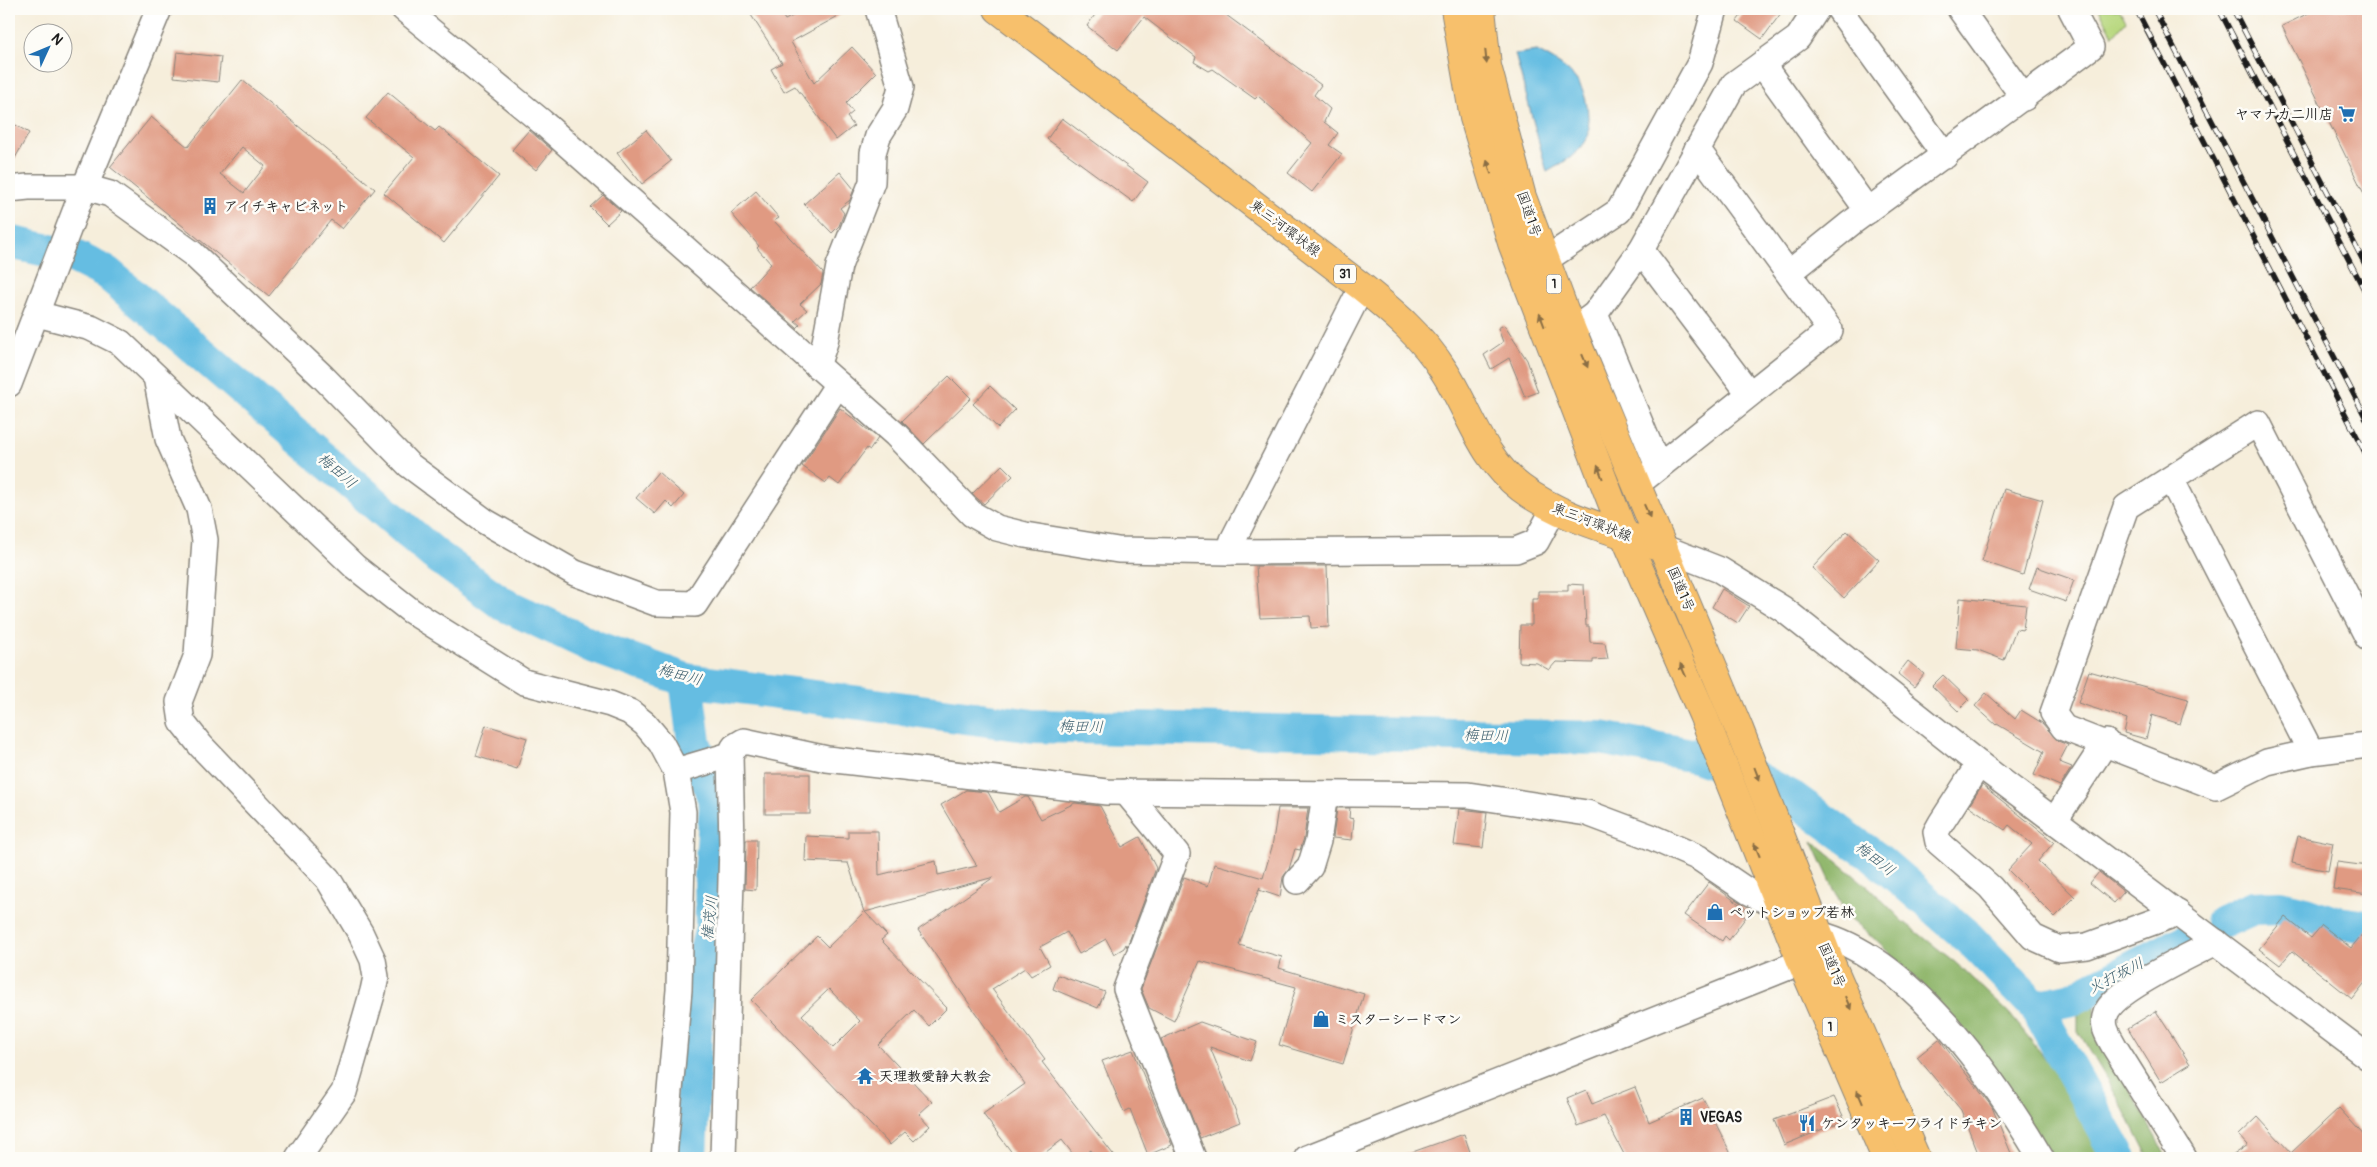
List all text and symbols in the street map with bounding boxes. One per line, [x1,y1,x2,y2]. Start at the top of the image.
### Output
north arrow [22,22,72,72]
text: N [48,30,66,49]
one-way arrow [1482,50,1490,66]
supermarket icon: ヤマナカ二川店 [2337,104,2357,124]
place label: ヤマナカ二川店 [2235,106,2333,123]
one-way arrow [1485,159,1493,174]
street label: 国道1号 [1513,189,1545,239]
building icon: アイチキャビネット [200,196,220,216]
street label: 東三河環状線 [1246,196,1324,260]
place label: アイチキャビネット [224,198,349,215]
road number: 31 [1334,264,1356,284]
road number: 1 [1546,274,1562,294]
one-way arrow [1538,313,1545,328]
one-way arrow [1581,354,1589,368]
water label: 梅田川 [314,449,360,493]
one-way arrow [1596,464,1604,479]
street label: 東三河環状線 [1550,499,1634,545]
one-way arrow [1644,504,1652,518]
street label: 国道1号 [1664,564,1698,614]
water label: 梅田川 [656,660,704,690]
one-way arrow [1679,663,1687,677]
water label: 梅田川 [1058,717,1104,737]
water label: 梅田川 [1463,726,1509,746]
one-way arrow [1753,767,1761,782]
water label: 梅田川 [1851,838,1899,880]
one-way arrow [1753,843,1761,857]
water label: 権茂川 [698,895,722,941]
shop icon: ペットショップ若林 [1705,902,1725,922]
place label: ペットショップ若林 [1729,904,1855,921]
street label: 国道1号 [1815,940,1849,990]
water label: 火打坂川 [2085,954,2147,998]
one-way arrow [1845,996,1853,1010]
shop icon: ミスターシードマン [1311,1009,1331,1029]
place label: ミスターシードマン [1335,1011,1462,1028]
road number: 1 [1822,1018,1838,1036]
temple icon: 天理教愛静大教会 [855,1066,875,1086]
place label: 天理教愛静大教会 [879,1068,991,1085]
one-way arrow [1856,1090,1864,1104]
building icon: VEGAS [1676,1107,1696,1127]
place label: VEGAS [1700,1109,1742,1126]
restaurant icon: ケンタッキーフライドチキン [1797,1113,1817,1133]
place label: ケンタッキーフライドチキン [1821,1115,2002,1132]

